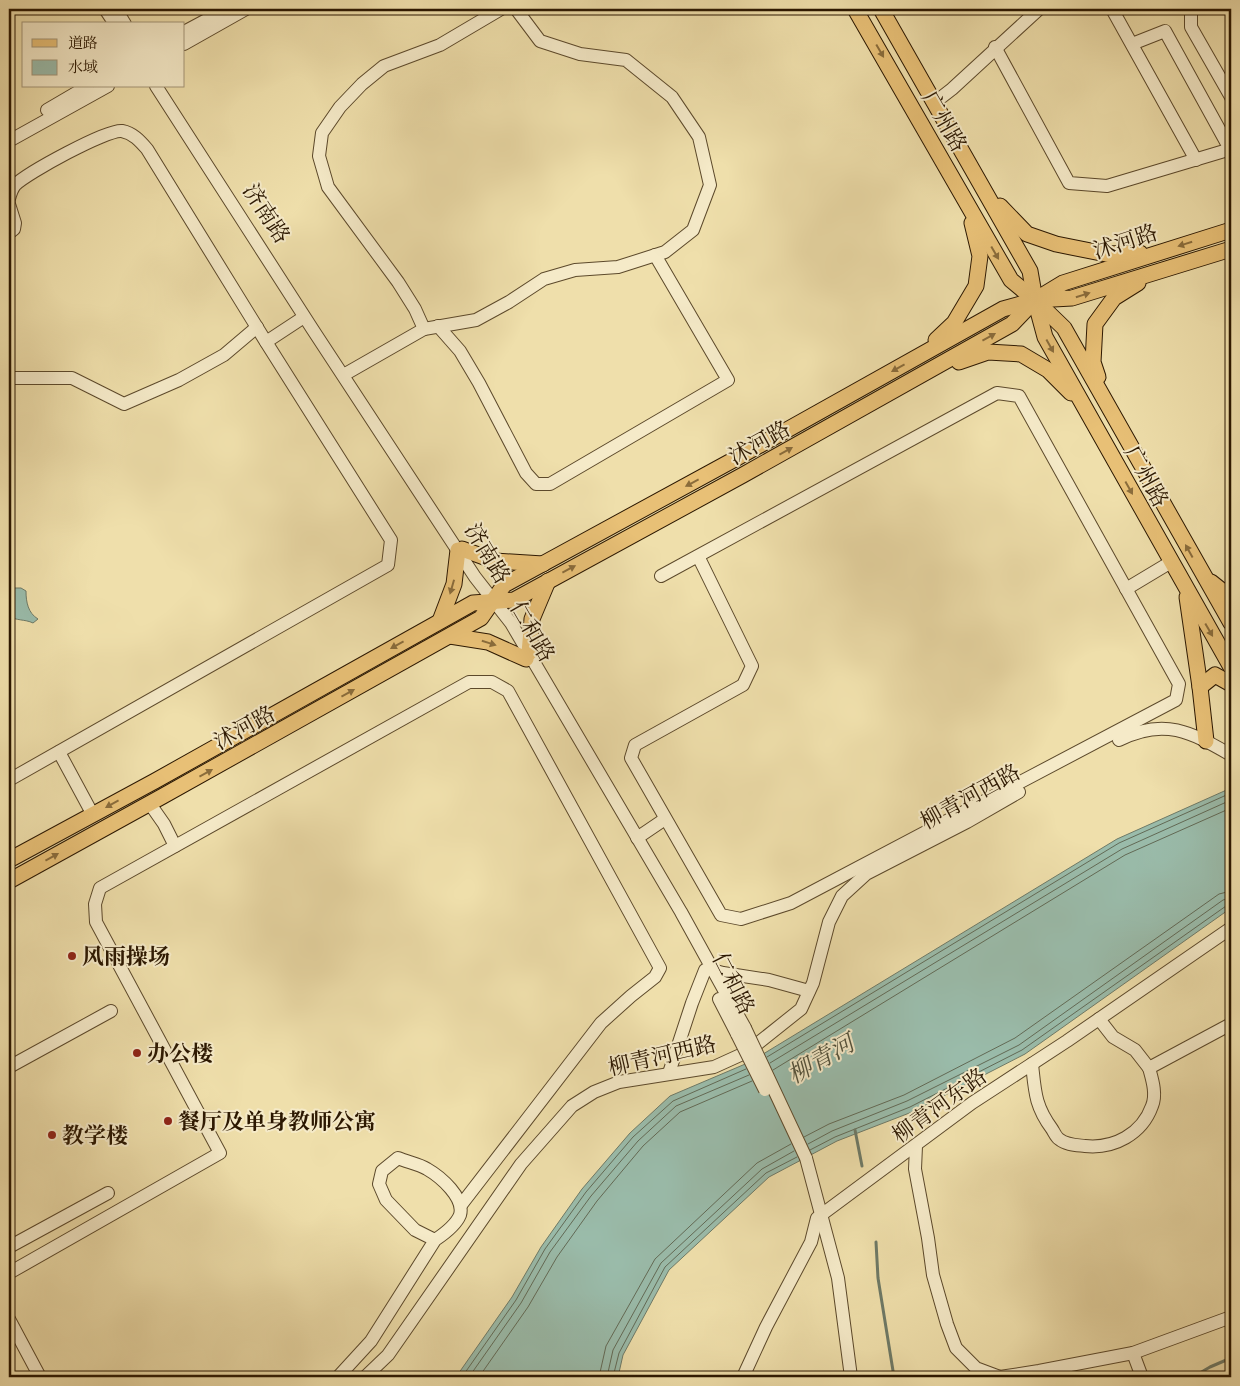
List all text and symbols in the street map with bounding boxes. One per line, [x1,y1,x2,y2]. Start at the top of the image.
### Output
legend [22,22,185,88]
text: 道路 [68,33,98,52]
one-way arrow [875,44,884,58]
text: 水域 [68,57,98,76]
street label: 广州路 [916,85,974,157]
street label: 济南路 [236,178,297,249]
street label: 沭河路 [1089,217,1161,265]
one-way arrow [1177,241,1192,249]
one-way arrow [991,246,1000,259]
one-way arrow [1076,290,1091,298]
one-way arrow [982,333,995,342]
one-way arrow [1046,340,1055,353]
one-way arrow [891,364,905,372]
street label: 沭河路 [723,414,795,471]
street label: 广州路 [1118,440,1175,512]
one-way arrow [778,447,793,455]
one-way arrow [685,478,699,487]
one-way arrow [1125,482,1134,495]
street label: 济南路 [458,517,517,589]
one-way arrow [1185,544,1194,558]
one-way arrow [562,565,576,574]
one-way arrow [448,579,456,594]
street label: 仁和路 [504,595,562,667]
one-way arrow [1205,623,1214,636]
one-way arrow [482,640,497,648]
one-way arrow [390,641,404,649]
one-way arrow [341,689,354,698]
street label: 沭河路 [208,699,280,756]
street label: 柳青河西路 [915,757,1025,836]
one-way arrow [199,768,212,777]
one-way arrow [105,800,119,808]
one-way arrow [44,853,59,861]
place label: 风雨操场 [82,942,170,971]
street label: 仁和路 [706,947,761,1019]
marker: 风雨操场 [66,950,78,962]
water label: 柳青河 [782,1025,863,1090]
street label: 柳青河西路 [605,1029,719,1082]
place label: 办公楼 [147,1039,213,1068]
marker: 办公楼 [131,1047,143,1059]
street label: 柳青河东路 [886,1061,992,1149]
place label: 餐厅及单身教师公寓 [178,1107,376,1136]
marker: 餐厅及单身教师公寓 [162,1115,174,1127]
place label: 教学楼 [62,1121,128,1150]
marker: 教学楼 [46,1129,58,1141]

